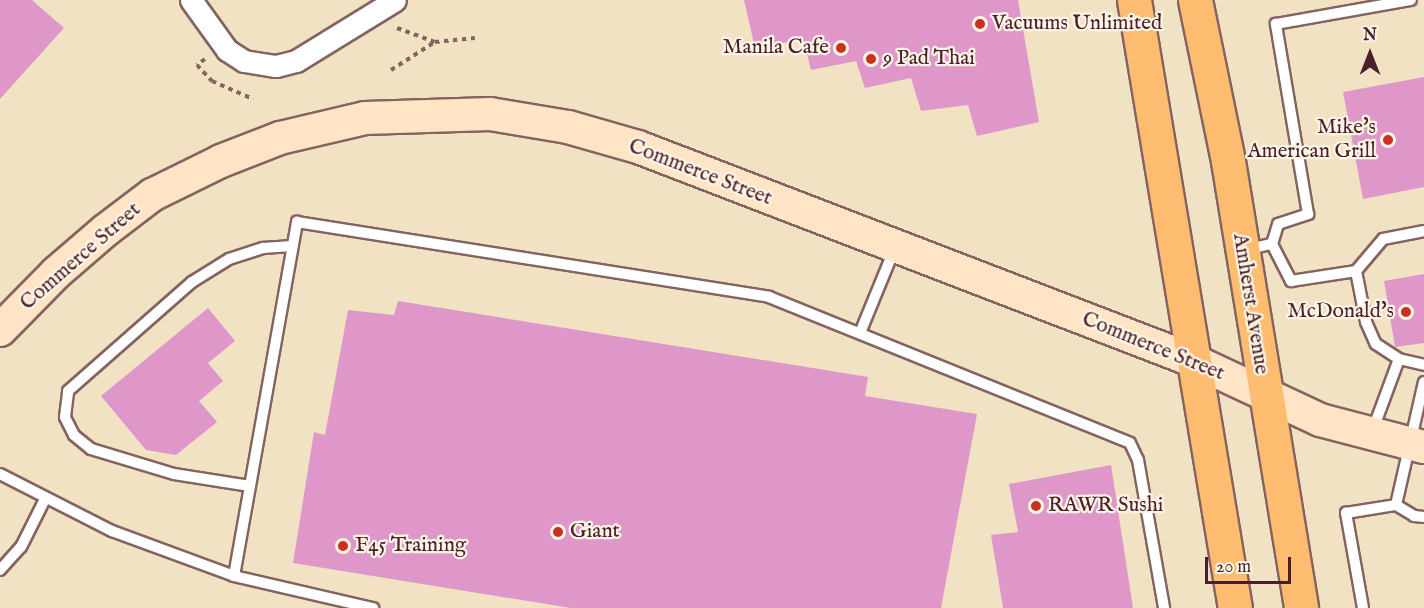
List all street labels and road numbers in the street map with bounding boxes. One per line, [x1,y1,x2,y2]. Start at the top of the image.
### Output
street label: Commerce Street [625,134,775,212]
street label: Commerce Street [16,198,146,316]
street label: Amherst Avenue [1226,232,1274,376]
street label: Commerce Street [1078,307,1228,387]

